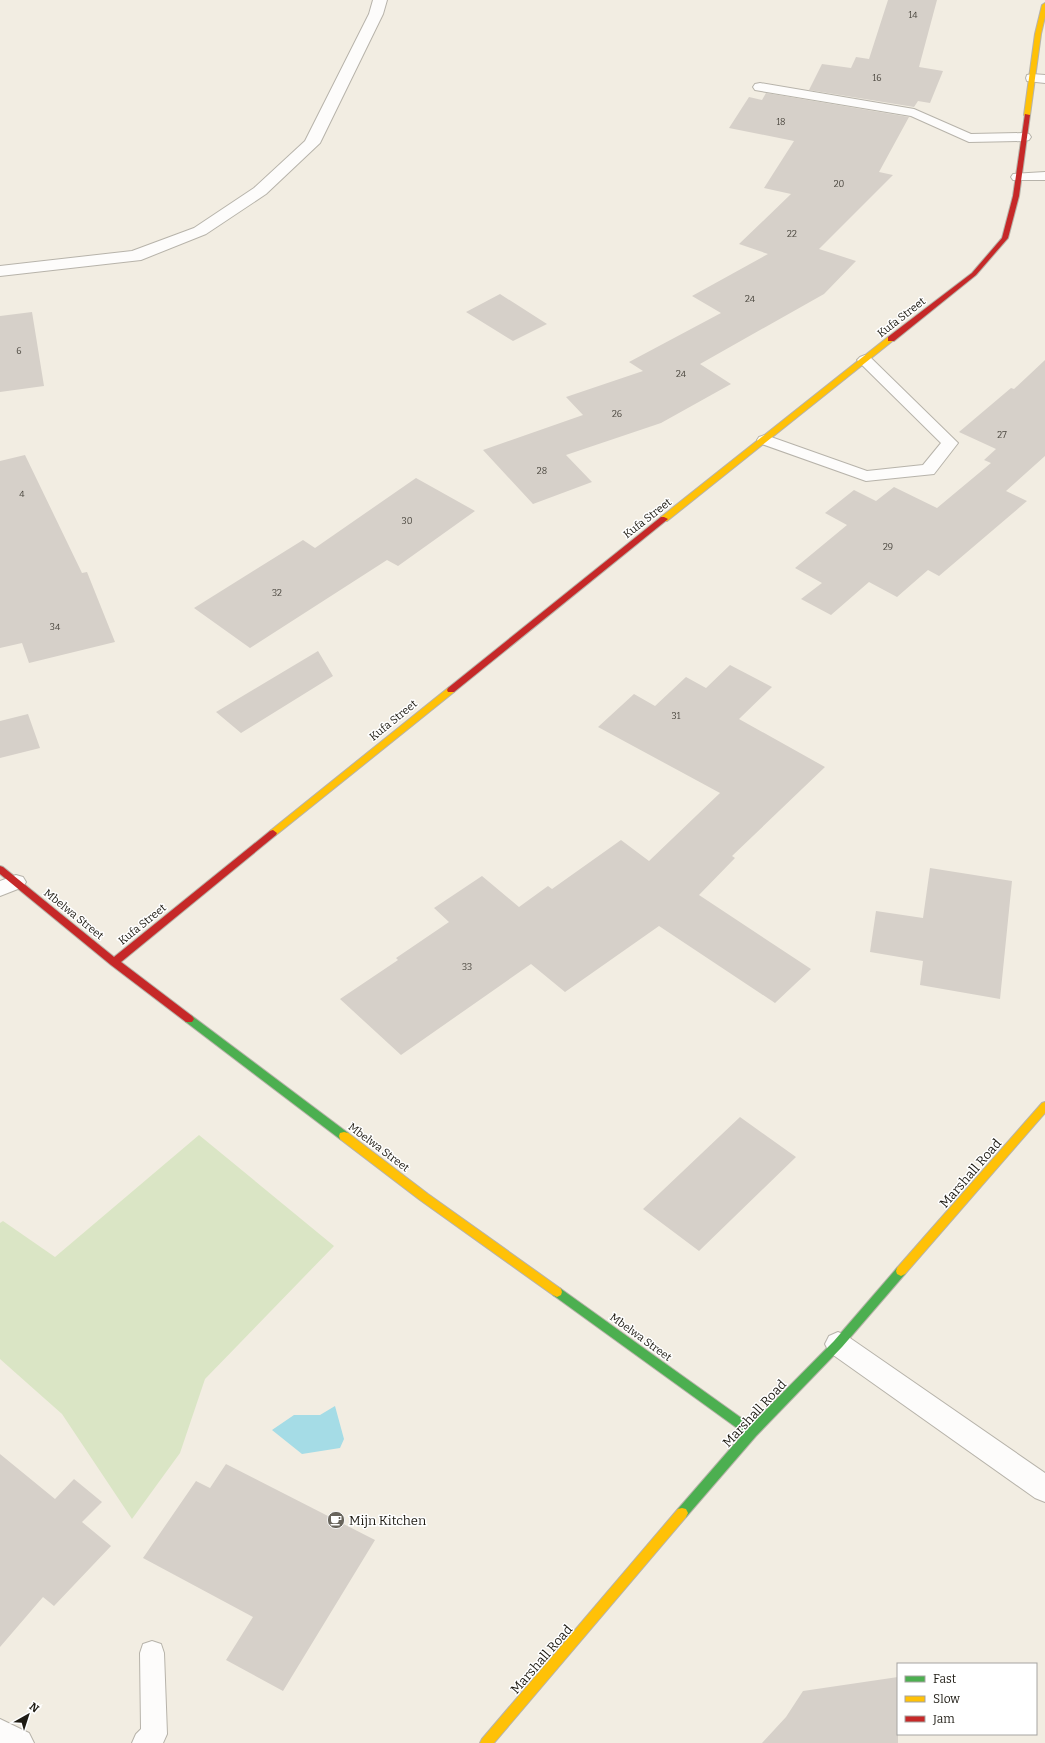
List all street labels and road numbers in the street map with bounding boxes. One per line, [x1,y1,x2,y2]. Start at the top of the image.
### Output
street label: Kufa Street [875,295,928,340]
street label: Kufa Street [621,496,674,541]
street label: Kufa Street [367,697,420,743]
street label: Mbelwa Street [41,886,106,942]
street label: Kufa Street [116,901,169,947]
street label: Mbelwa Street [346,1120,412,1175]
street label: Marshall Road [936,1136,1004,1211]
street label: Mbelwa Street [607,1311,674,1364]
street label: Marshall Road [720,1377,789,1450]
street label: Marshall Road [507,1622,575,1697]

